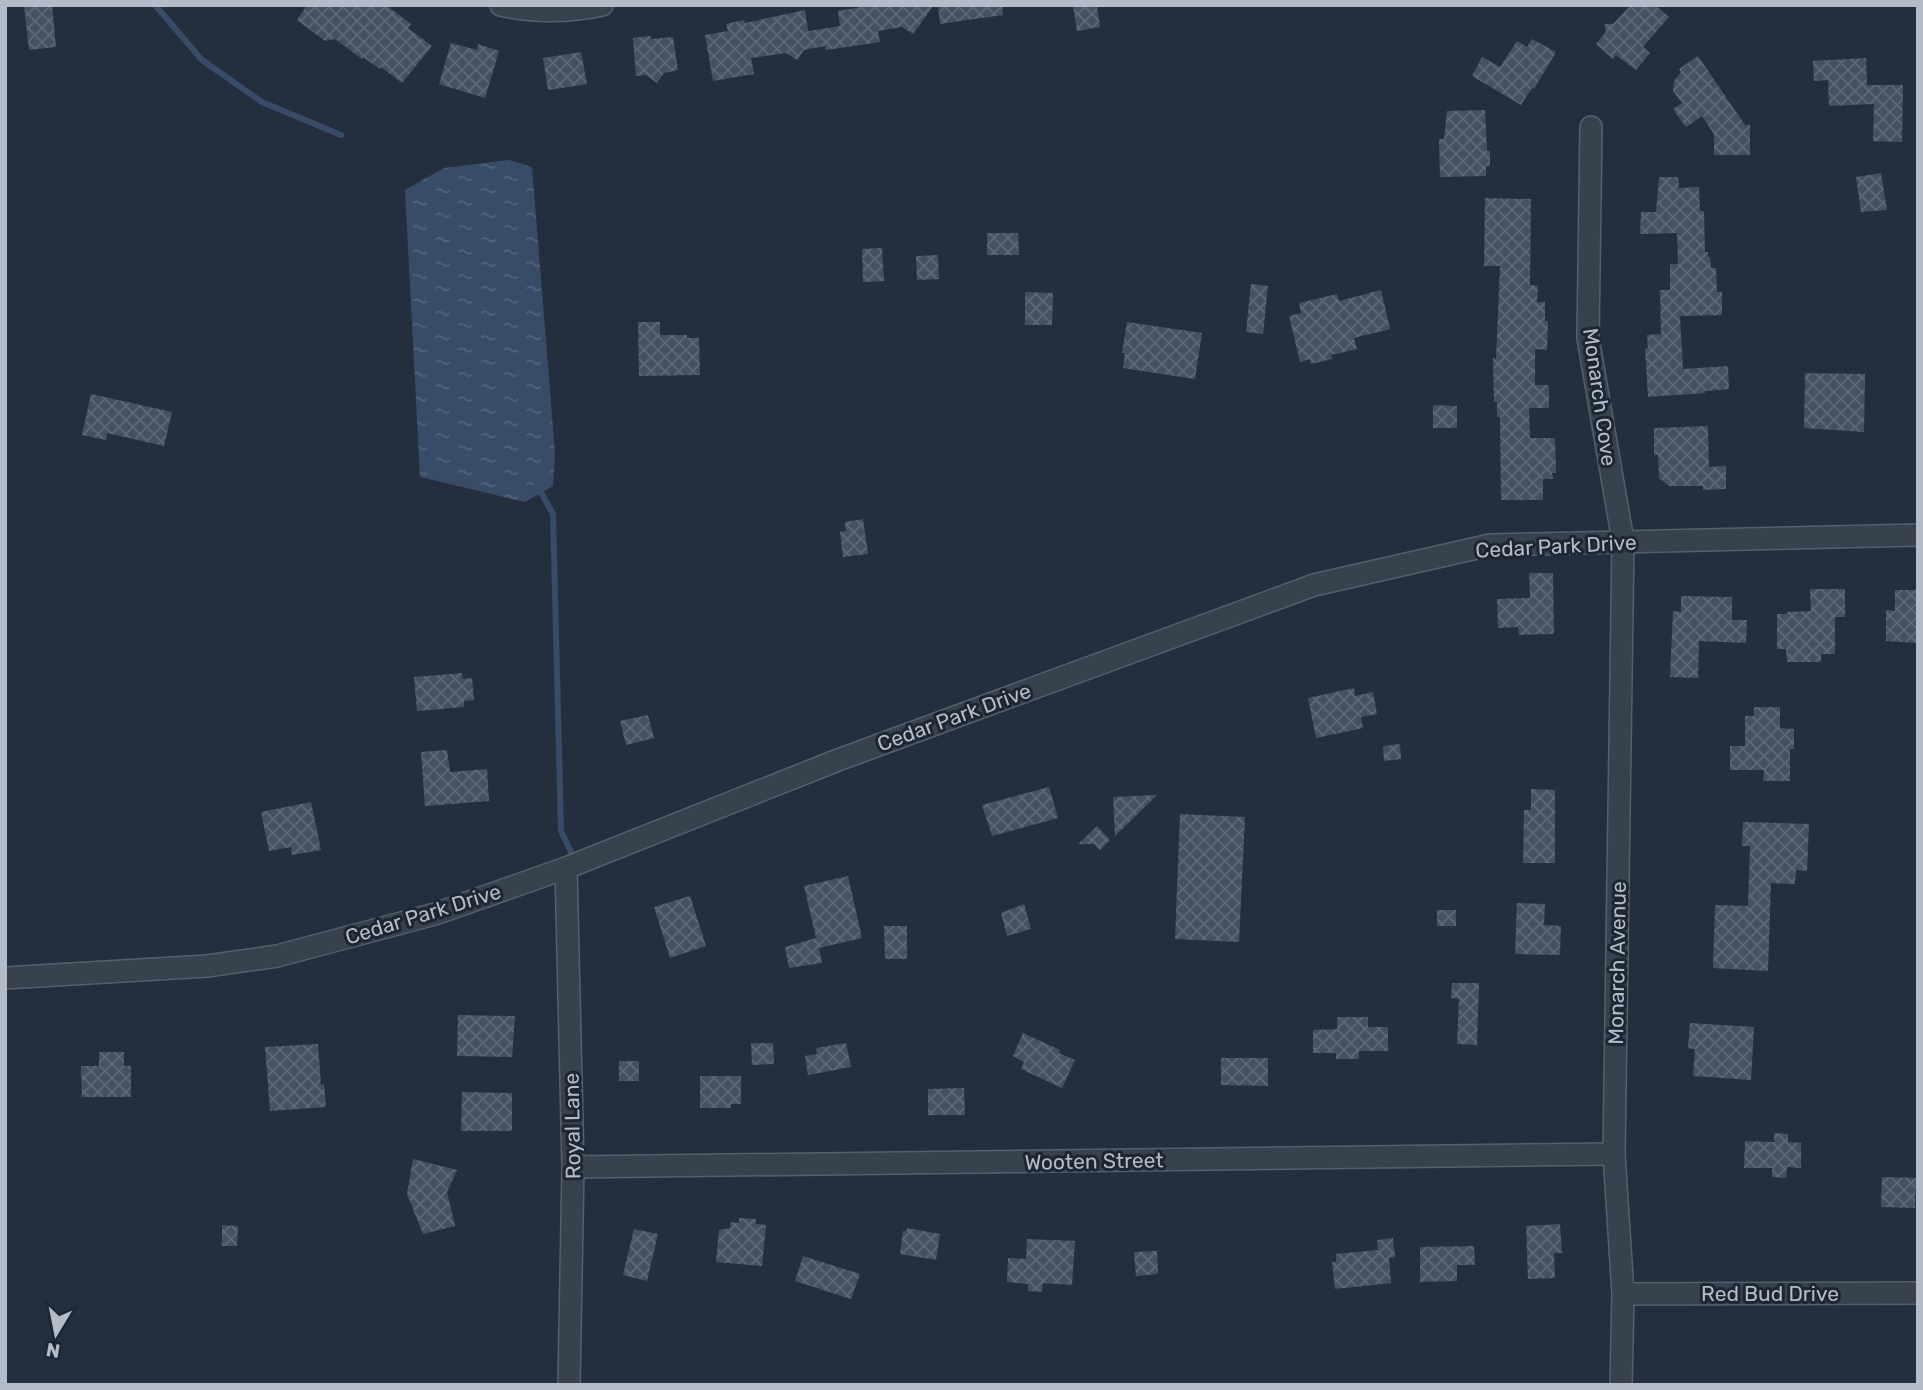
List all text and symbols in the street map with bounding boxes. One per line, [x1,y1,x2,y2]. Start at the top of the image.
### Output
street label: Monarch Cove [1578,326,1622,468]
street label: Cedar Park Drive [1475,529,1637,563]
street label: Cedar Park Drive [874,678,1034,756]
street label: Cedar Park Drive [342,878,504,950]
street label: Monarch Avenue [1603,881,1631,1045]
street label: Royal Lane [559,1073,585,1179]
street label: Wooten Street [1024,1147,1164,1175]
street label: Red Bud Drive [1701,1281,1839,1306]
north arrow [21,1299,91,1369]
text: N [44,1338,62,1363]

